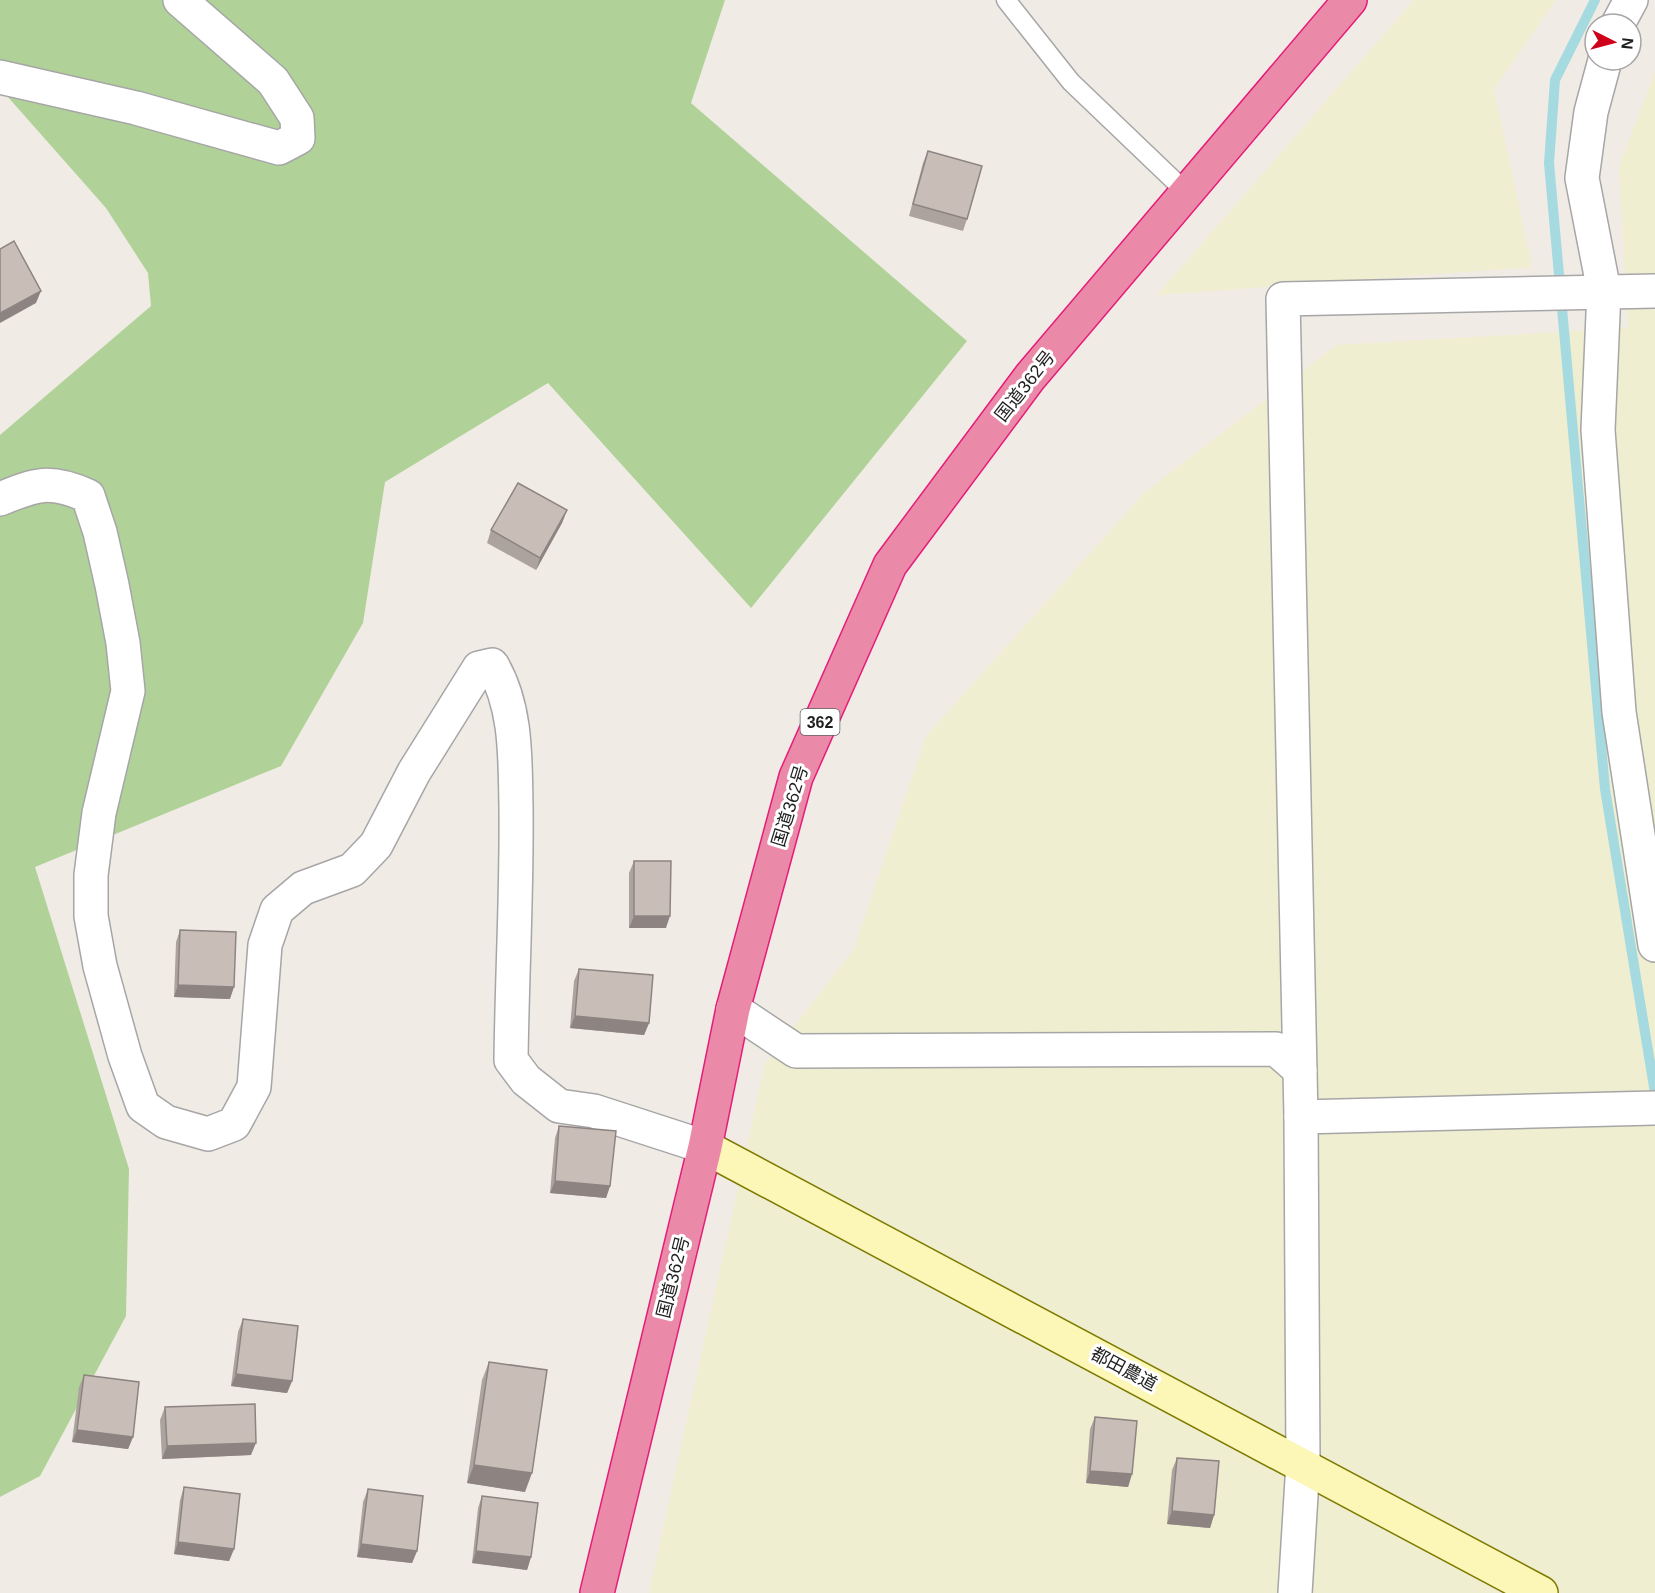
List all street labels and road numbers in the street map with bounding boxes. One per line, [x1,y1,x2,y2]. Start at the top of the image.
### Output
street label: 国道362号 [991,347,1059,425]
road number: 362 [800,709,840,735]
street label: 国道362号 [768,763,812,849]
street label: 国道362号 [653,1234,693,1320]
street label: 都田農道 [1088,1343,1160,1395]

